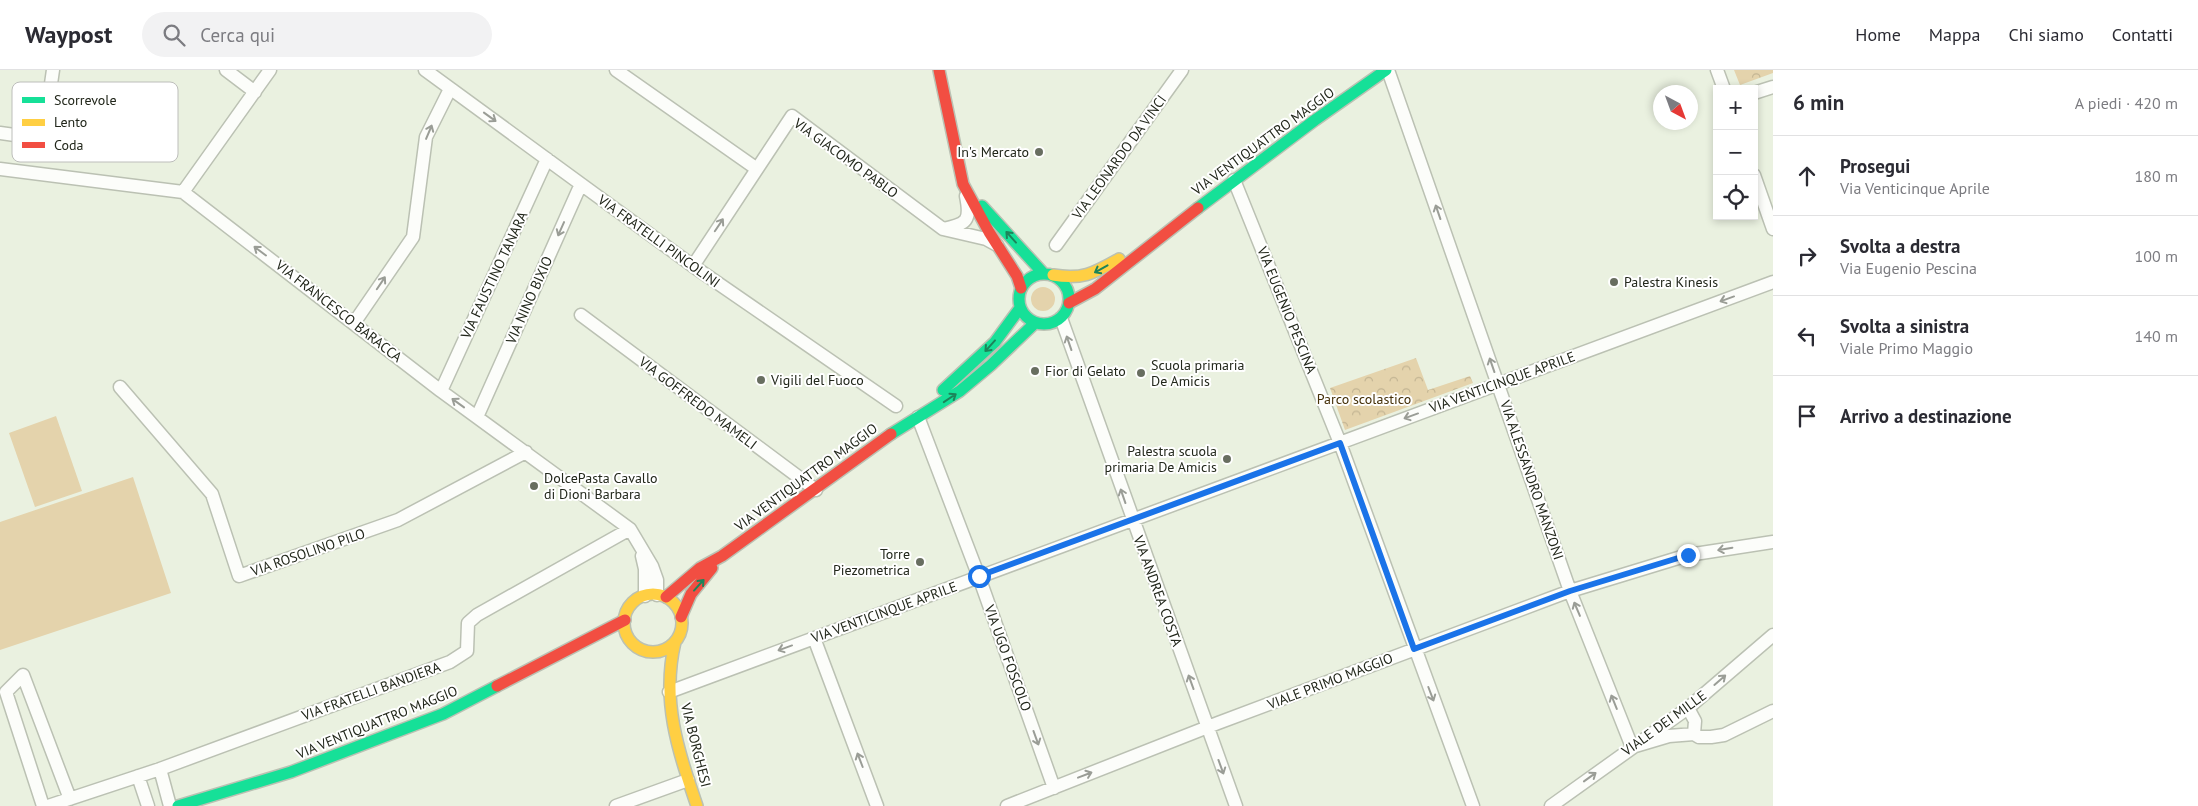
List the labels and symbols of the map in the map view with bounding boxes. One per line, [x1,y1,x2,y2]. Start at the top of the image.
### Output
legend [12,82,178,162]
street label: VIA VENTIQUATTRO MAGGIO [1187,83,1338,199]
north arrow [1653,85,1698,130]
text: Scorrevole [54,91,117,109]
street label: VIA LEONARDO DA VINCI [1067,91,1170,224]
one-way arrow [482,112,496,123]
text: Lento [54,113,87,131]
street label: VIA GIACOMO PABLO [789,113,902,202]
one-way arrow [424,125,434,140]
text: Coda [54,136,84,154]
place label: In's Mercato [957,143,1029,161]
marker: In's Mercato [1033,146,1045,158]
street label: VIA FRATELLI PINCOLINI [594,190,724,291]
one-way arrow [1433,205,1442,220]
street label: VIA FAUSTINO TANARA [456,208,532,342]
one-way arrow [714,218,725,232]
one-way arrow [556,221,565,236]
one-way arrow [1005,230,1017,243]
street label: VIA EUGENIO PESCINA [1253,243,1321,377]
one-way arrow [254,245,267,256]
street label: VIA NINO BIXIO [501,253,556,348]
street label: VIA FRANCESCO BARACCA [271,255,407,367]
one-way arrow [1094,264,1108,274]
place label: Palestra Kinesis [1624,273,1718,291]
one-way arrow [376,276,386,290]
marker: Palestra Kinesis [1608,276,1620,288]
one-way arrow [1720,295,1735,304]
one-way arrow [1064,336,1073,351]
one-way arrow [984,340,996,353]
street label: VIA VENTICINQUE APRILE [1426,347,1577,417]
street label: VIA GOFFREDO MAMELI [634,352,761,453]
place label: Scuola primaria De Amicis [1151,356,1244,390]
one-way arrow [1486,358,1496,374]
place label: Fior di Gelato [1045,362,1126,380]
marker: Fior di Gelato [1029,365,1041,377]
marker: Scuola primaria De Amicis [1135,367,1147,379]
place label: Vigili del Fuoco [770,371,864,389]
marker: Vigili del Fuoco [755,374,767,386]
park label: Parco scolastico [1317,390,1411,408]
one-way arrow [943,393,957,403]
street label: VIA ALESSANDRO MANZONI [1496,397,1568,562]
one-way arrow [451,398,465,408]
one-way arrow [1404,412,1419,421]
street label: VIA VENTIQUATTRO MAGGIO [730,419,881,535]
place label: Palestra scuola primaria De Amicis [1105,442,1217,476]
marker: Palestra scuola primaria De Amicis [1221,453,1233,465]
place label: DolcePasta Cavallo di Dioni Barbara [544,469,658,503]
marker: DolcePasta Cavallo di Dioni Barbara [528,480,540,492]
one-way arrow [1118,488,1128,504]
street label: VIA ROSOLINO PILO [248,524,367,580]
street label: VIA ANDREA COSTA [1129,532,1187,650]
route end [1677,544,1700,567]
one-way arrow [1717,544,1733,554]
place label: Torre Piezometrica [833,545,910,579]
marker: Torre Piezometrica [914,556,926,568]
route start [968,565,991,588]
street label: VIA VENTICINQUE APRILE [808,577,959,647]
one-way arrow [693,578,705,591]
street label: VIA UGO FOSCOLO [980,601,1036,714]
one-way arrow [1572,602,1581,617]
one-way arrow [778,644,794,653]
street label: VIALE PRIMO MAGGIO [1264,649,1395,714]
street label: VIA FRATELLI BANDIERA [298,657,443,725]
one-way arrow [1186,675,1195,690]
one-way arrow [1714,675,1727,686]
street label: VIA VENTIQUATTRO MAGGIO [293,681,460,763]
one-way arrow [1427,686,1437,701]
street label: VIALE DEI MILLE [1617,686,1710,760]
one-way arrow [1609,695,1618,710]
street label: VIA BORGHESI [677,700,715,789]
one-way arrow [1032,730,1041,745]
one-way arrow [855,753,864,769]
one-way arrow [1217,759,1226,774]
one-way arrow [1077,770,1092,780]
one-way arrow [1583,772,1597,782]

